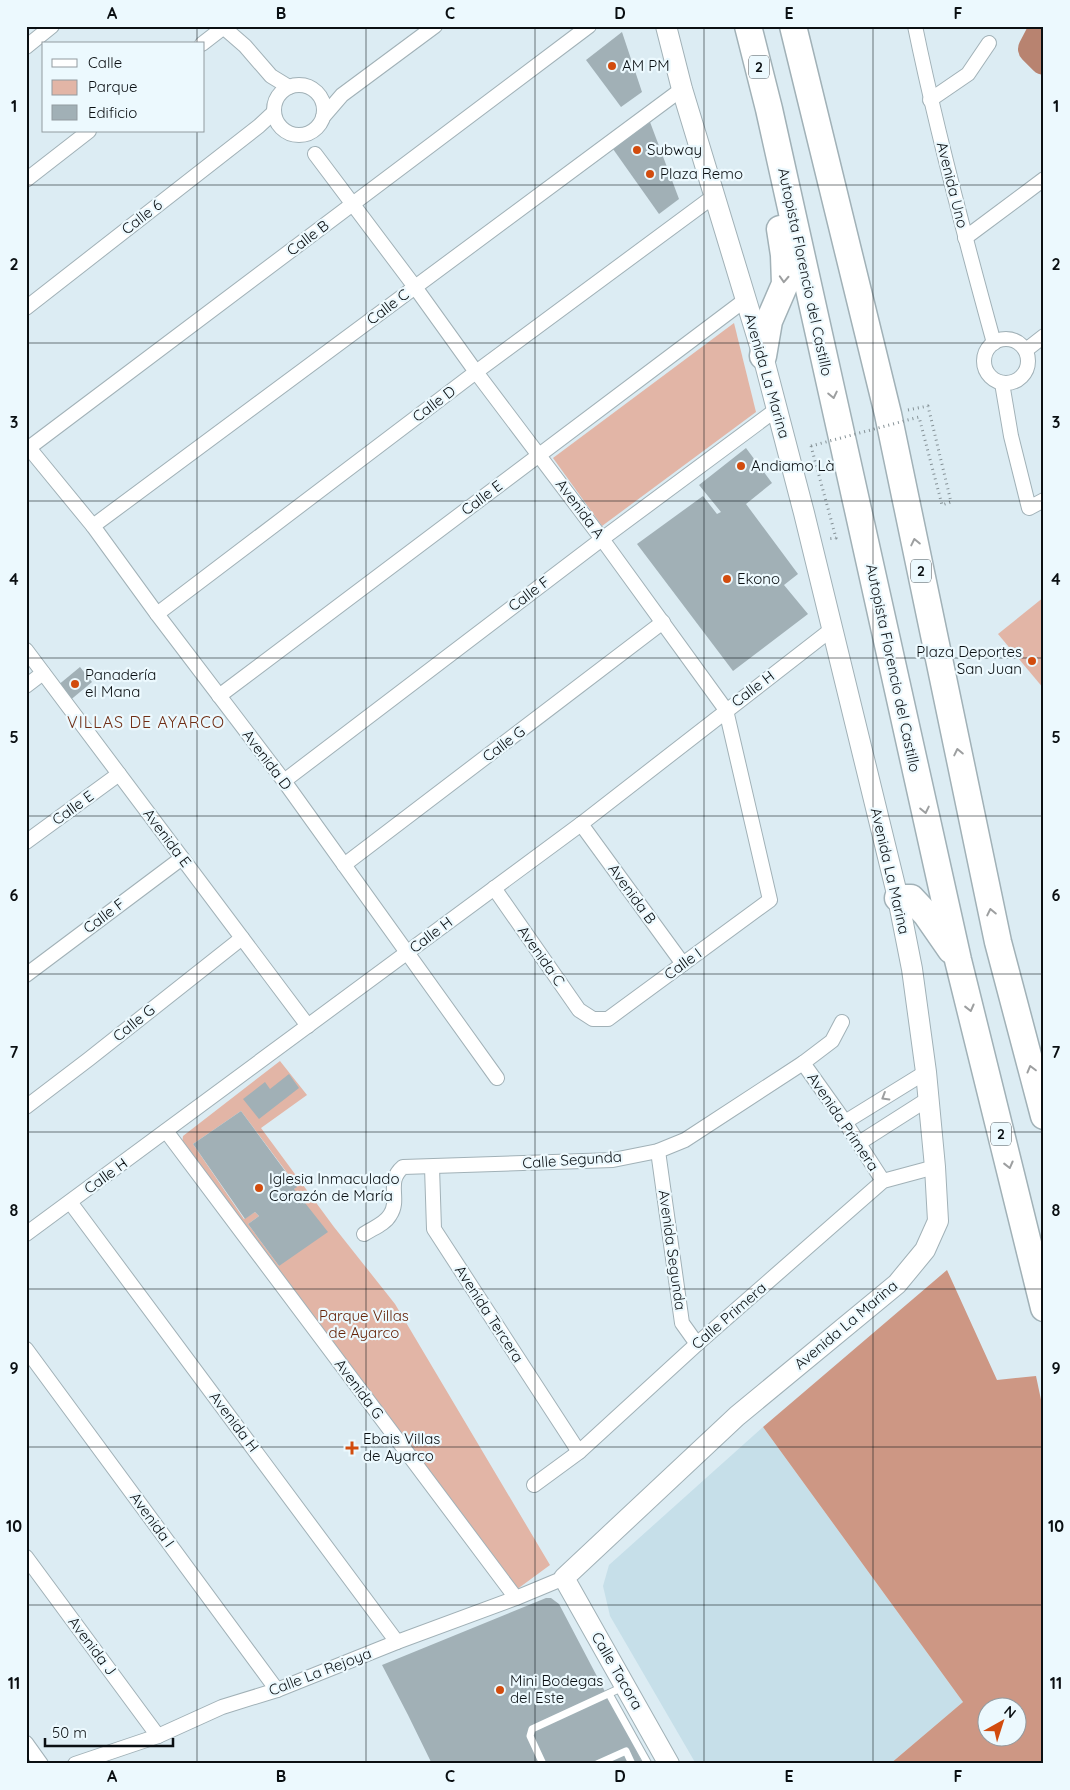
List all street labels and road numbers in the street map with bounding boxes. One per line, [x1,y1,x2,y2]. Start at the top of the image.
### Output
road number: 2 [749,56,769,78]
street label: Avenida Uno [933,140,972,230]
street label: Autopista Florencio del Castillo [774,166,837,378]
street label: Calle 6 [118,195,166,238]
street label: Calle B [283,215,333,260]
street label: Calle C [363,284,413,329]
street label: Avenida La Marina [741,311,794,441]
street label: Calle D [408,381,459,426]
street label: Avenida A [552,475,609,542]
street label: Calle E [457,476,506,519]
road number: 2 [911,560,931,582]
street label: Autopista Florencio del Castillo [862,562,925,774]
street label: Calle F [504,572,553,615]
street label: Calle H [727,666,778,711]
street label: Calle G [479,721,529,766]
street label: Avenida D [239,726,296,794]
street label: Calle E [48,786,97,829]
street label: Avenida E [139,805,196,871]
street label: Avenida La Marina [867,806,914,936]
street label: Avenida B [604,860,661,928]
street label: Calle F [79,894,128,937]
street label: Calle H [405,912,456,957]
street label: Avenida C [514,922,569,990]
street label: Calle I [660,944,705,984]
street label: Calle G [109,1000,159,1045]
street label: Avenida Primera [804,1069,883,1175]
road number: 2 [991,1122,1011,1146]
street label: Calle Segunda [522,1147,622,1172]
street label: Calle H [80,1154,131,1198]
street label: Avenida Segunda [655,1189,690,1311]
street label: Avenida Tercera [451,1262,528,1366]
street label: Avenida La Marina [790,1276,901,1373]
street label: Calle Primera [687,1278,770,1353]
street label: Avenida G [331,1355,388,1422]
street label: Avenida H [206,1388,263,1456]
street label: Avenida I [126,1488,179,1551]
street label: Avenida J [64,1613,121,1679]
street label: Calle Tacora [588,1629,647,1713]
street label: Calle La Rejoya [266,1643,374,1700]

